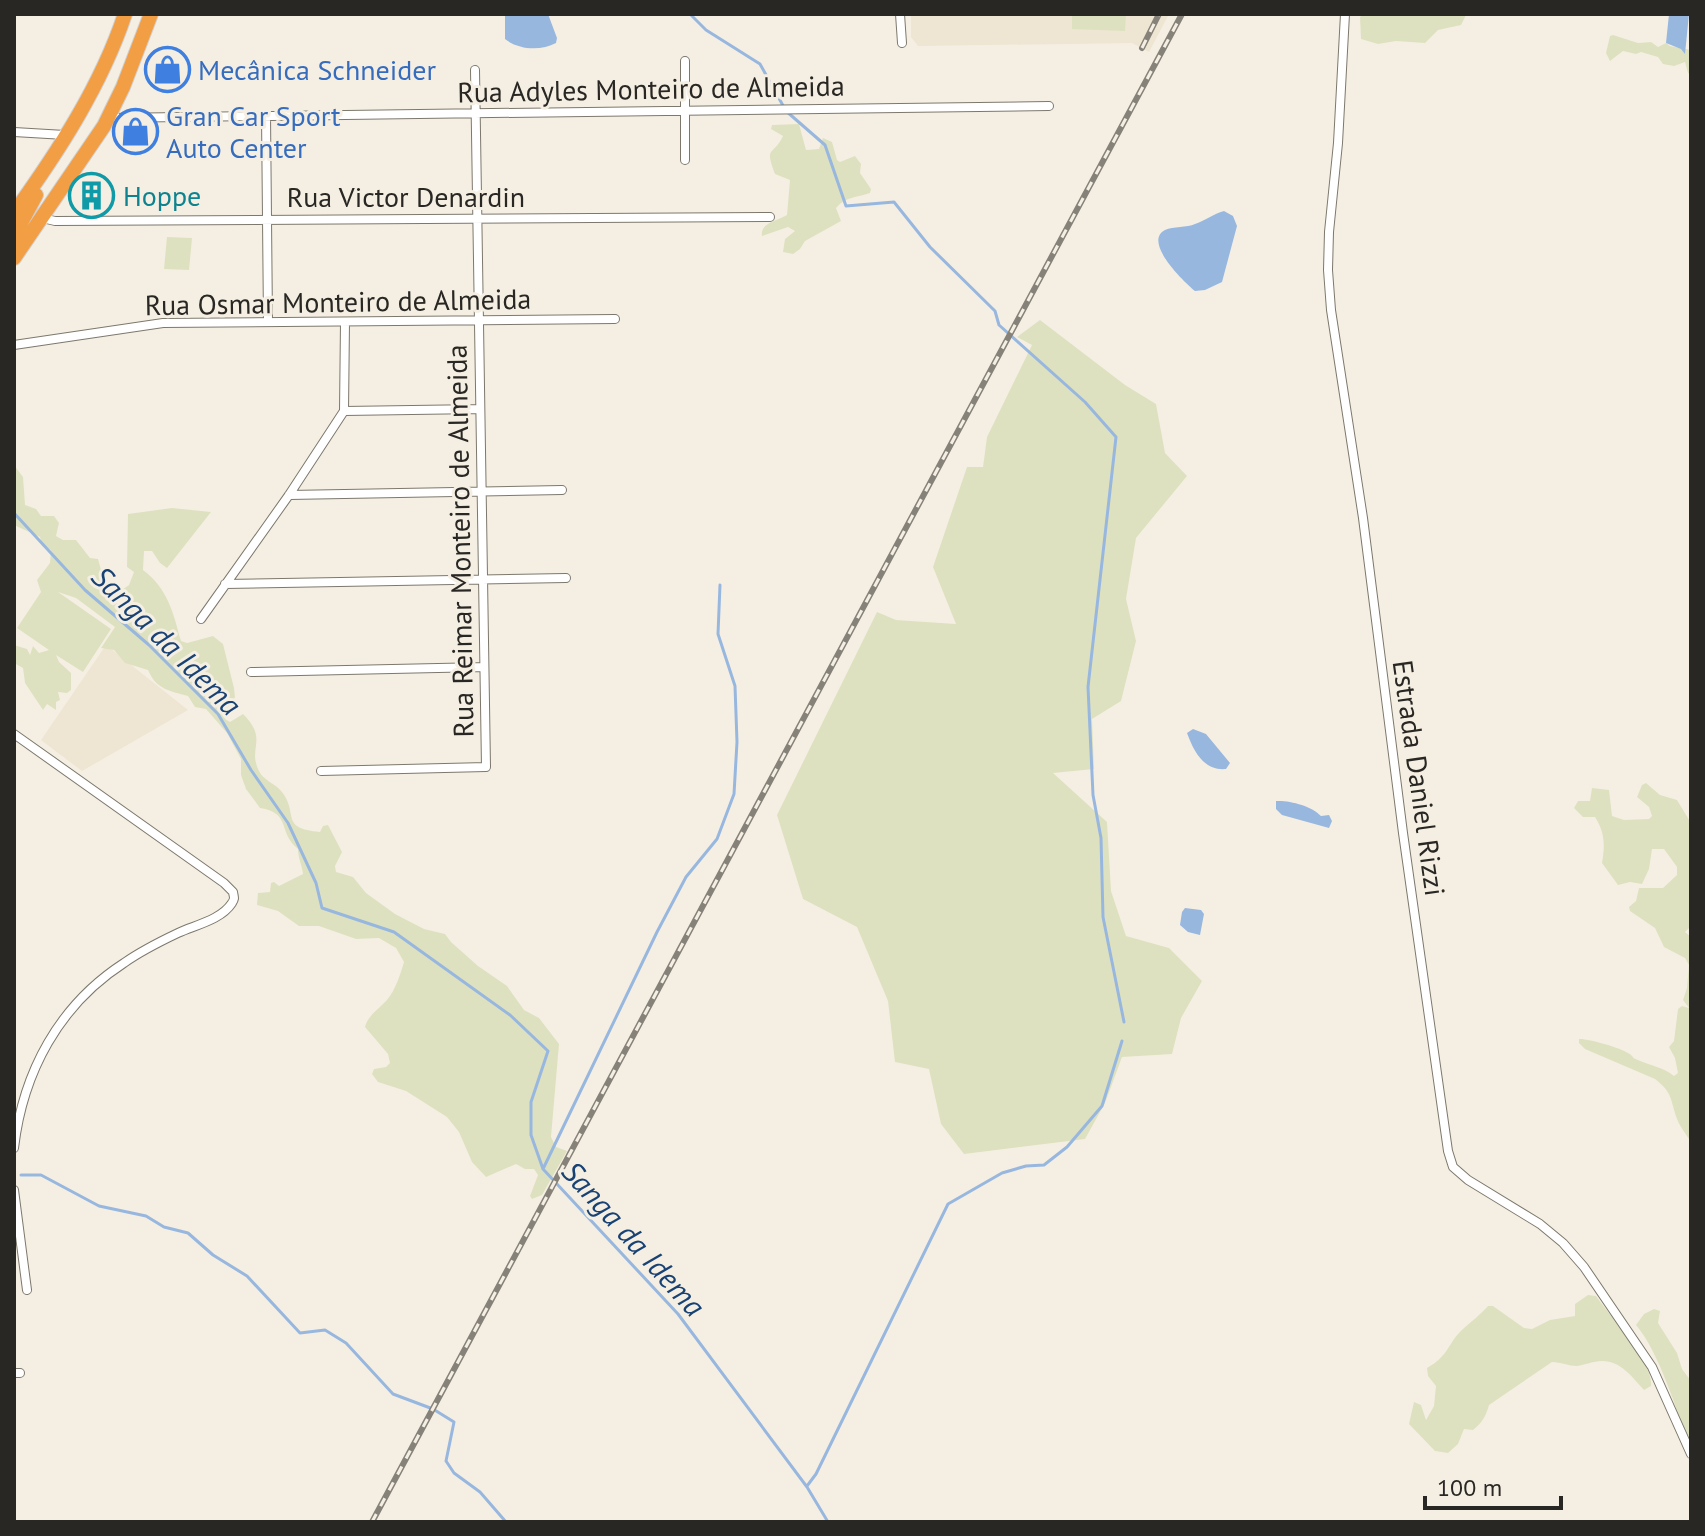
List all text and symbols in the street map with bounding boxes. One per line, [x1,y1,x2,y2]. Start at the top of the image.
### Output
shop icon: Mecânica Schneider [143,46,191,94]
place label: Mecânica Schneider [198,51,437,88]
street label: Rua Adyles Monteiro de Almeida [457,67,845,110]
place label: Gran Car Sport Auto Center [166,97,341,166]
shop icon: Gran Car Sport Auto Center [111,108,159,156]
building icon: Hoppe [68,172,116,220]
place label: Hoppe [123,177,201,214]
street label: Rua Victor Denardin [287,178,525,215]
street label: Rua Osmar Monteiro de Almeida [144,280,532,323]
street label: Rua Reimar Monteiro de Almeida [438,344,481,738]
water label: Sanga da Idema [84,557,250,723]
street label: Estrada Daniel Rizzi [1385,658,1454,898]
water label: Sanga da Idema [554,1152,714,1324]
scale bar [1425,1460,1561,1510]
text: 100 m [1437,1472,1502,1503]

